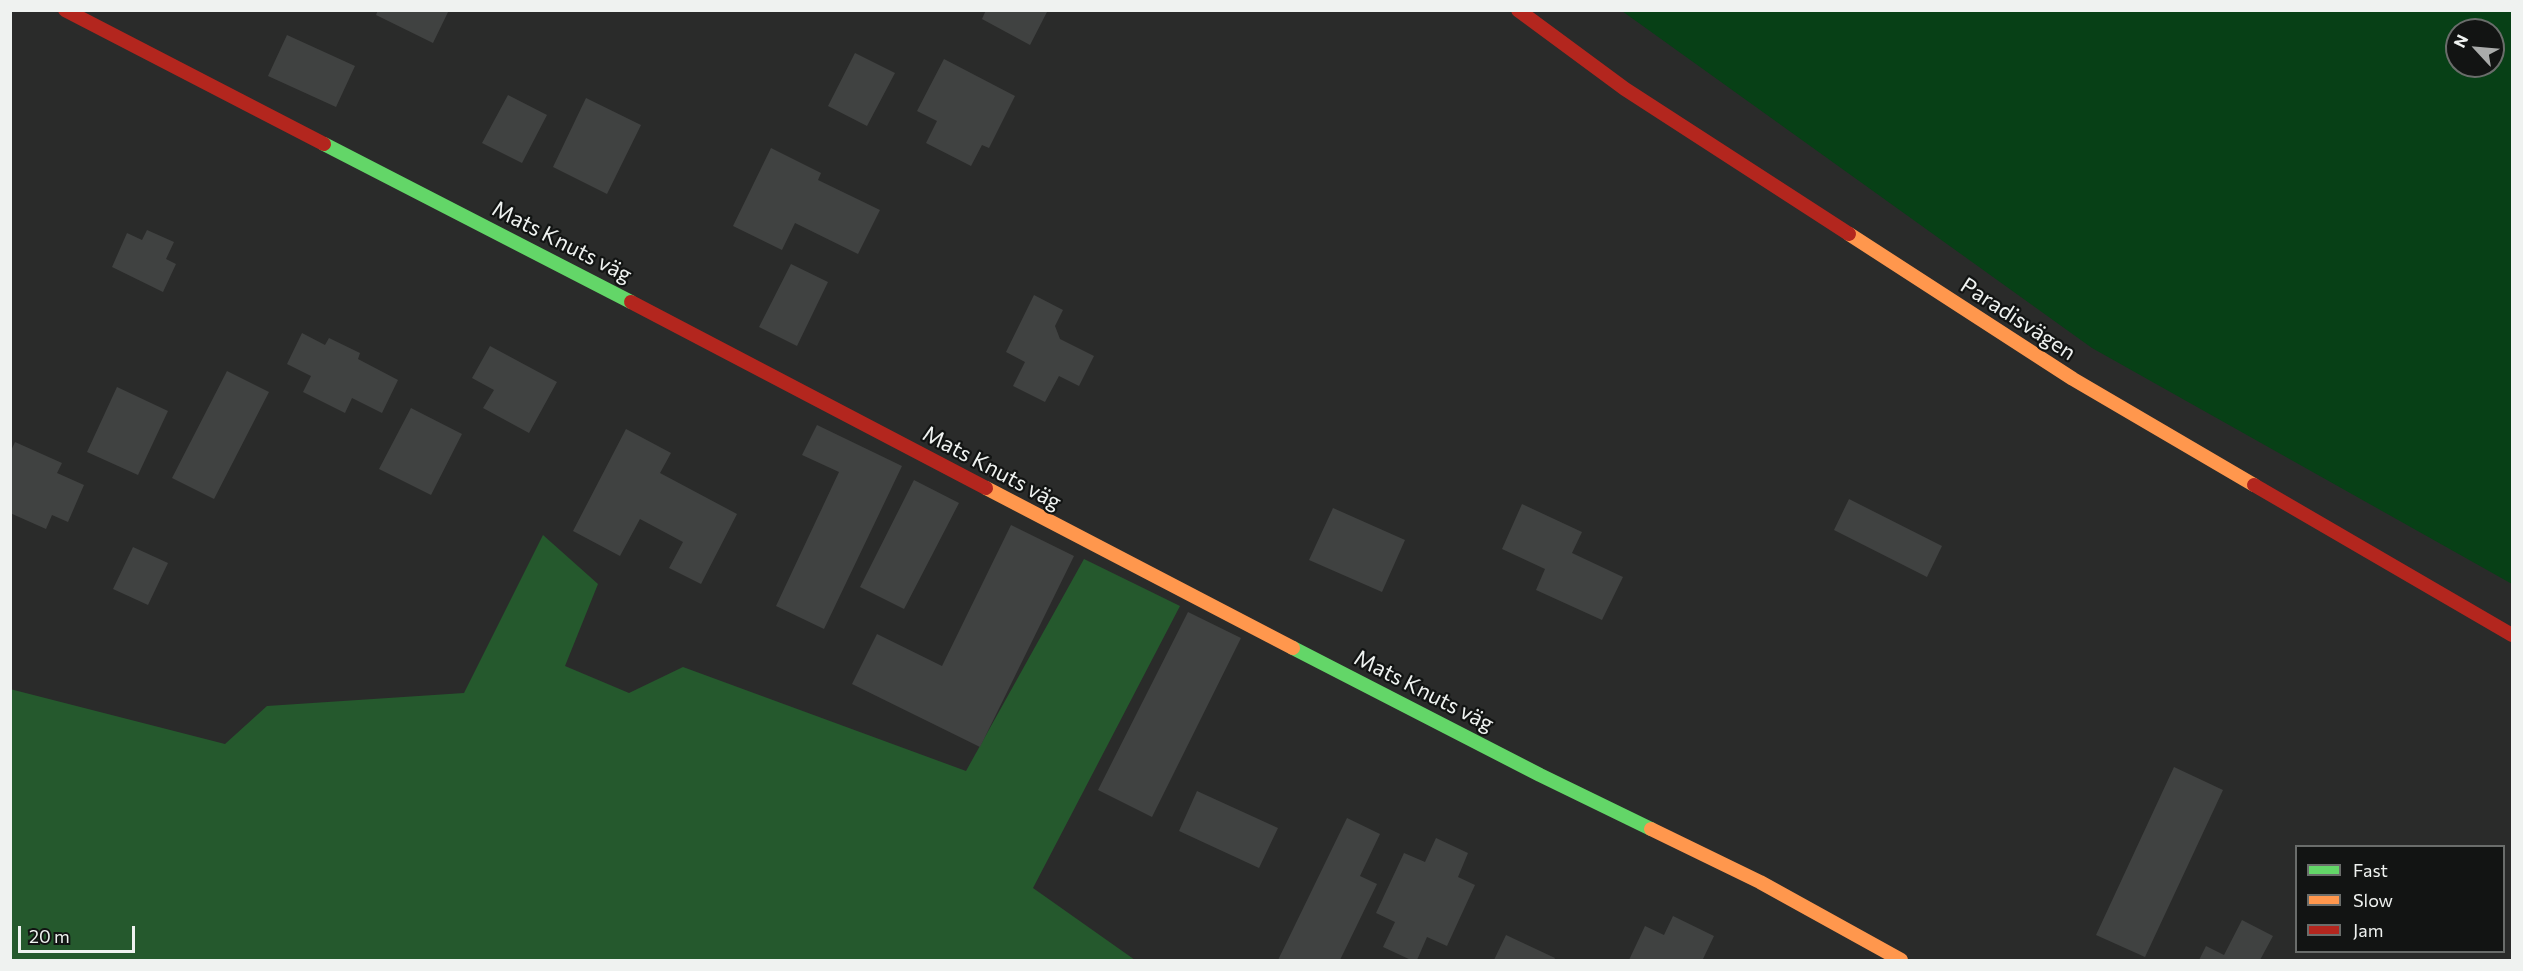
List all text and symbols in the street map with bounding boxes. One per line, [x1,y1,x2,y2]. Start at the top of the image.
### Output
north arrow [2445,18,2505,78]
text: N [2449,31,2471,50]
street label: Mats Knuts väg [488,196,636,288]
street label: Paradisvägen [1955,272,2081,366]
street label: Mats Knuts väg [918,420,1066,516]
street label: Mats Knuts väg [1350,645,1498,737]
legend [2295,845,2505,953]
text: Fast [2353,859,2388,881]
text: Slow [2353,889,2393,911]
scale bar [21,914,138,952]
text: Jam [2353,919,2383,941]
text: 20 m [29,925,70,947]

